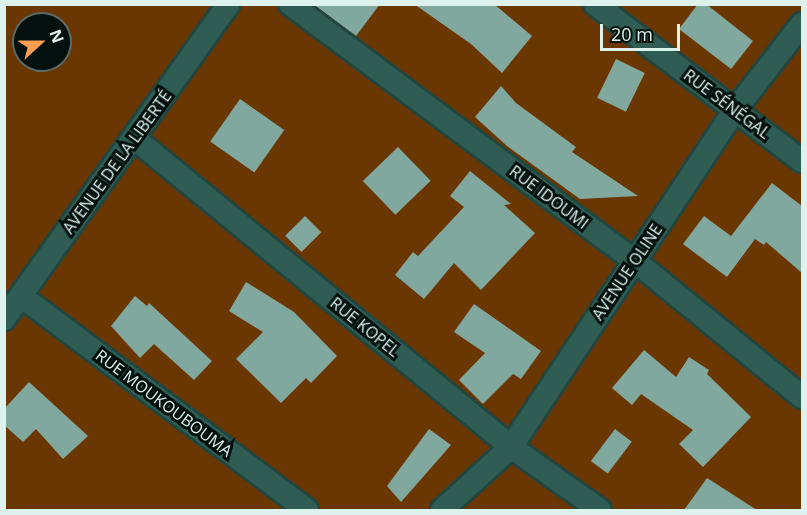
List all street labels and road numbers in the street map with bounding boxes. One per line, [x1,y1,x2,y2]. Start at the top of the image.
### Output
street label: RUE SÉNÉGAL [680,65,774,143]
street label: AVENUE DE LA LIBERTÉ [59,87,175,237]
street label: RUE IDOUMI [506,161,592,233]
street label: AVENUE OLINE [588,220,666,324]
street label: RUE KOPEL [326,293,404,361]
street label: RUE MOUKOUBOUMA [92,345,236,461]

